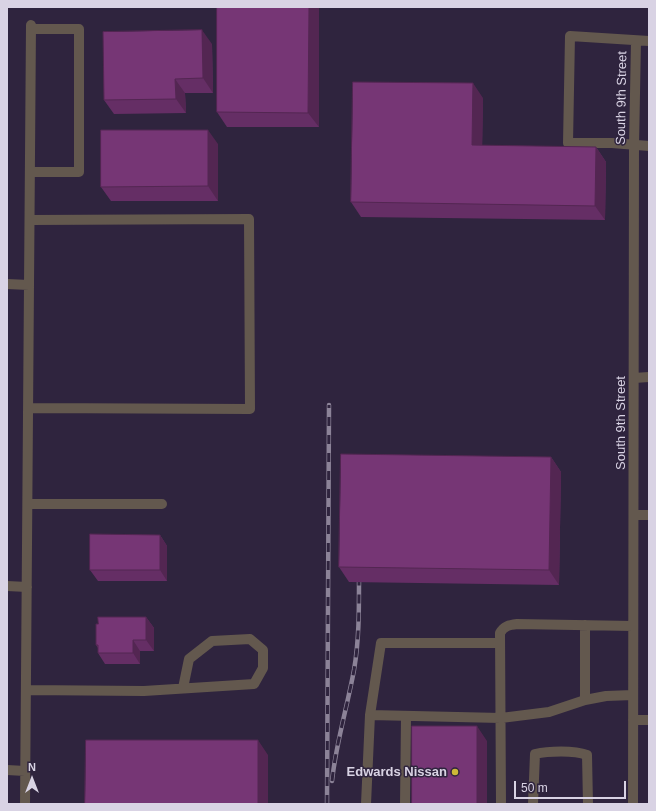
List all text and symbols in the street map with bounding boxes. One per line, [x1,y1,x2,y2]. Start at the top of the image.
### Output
street label: South 9th Street [613,51,631,145]
street label: South 9th Street [613,376,629,470]
north arrow [12,759,52,799]
text: N [28,761,36,773]
place label: Edwards Nissan [347,764,447,780]
marker: Edwards Nissan [450,767,460,777]
scale bar [516,773,628,799]
text: 50 m [521,781,548,795]

